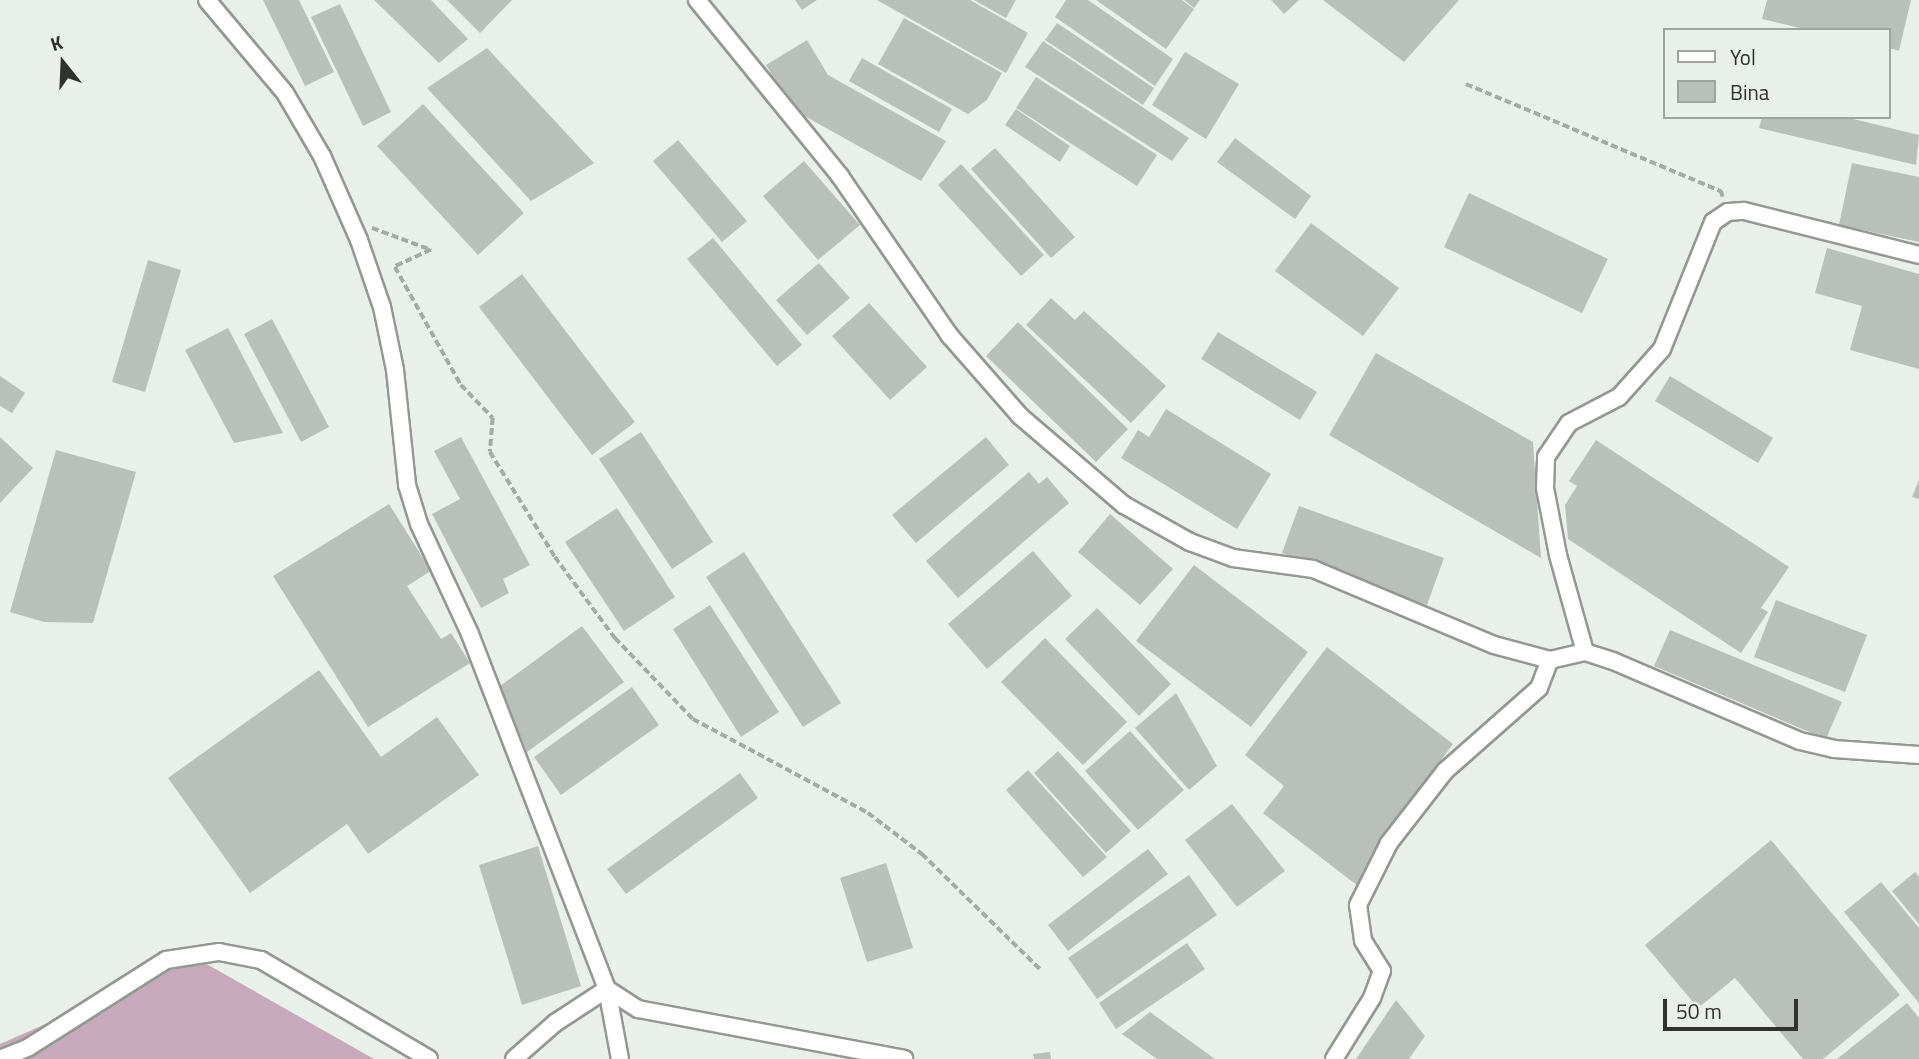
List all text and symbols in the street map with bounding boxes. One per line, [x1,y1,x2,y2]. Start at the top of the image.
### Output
text: K [47,27,66,58]
north arrow [28,28,98,98]
legend [1664,28,1891,119]
text: Yol [1730,41,1756,73]
text: Bina [1730,76,1769,108]
scale bar [1667,986,1802,1030]
text: 50 m [1676,995,1722,1027]

